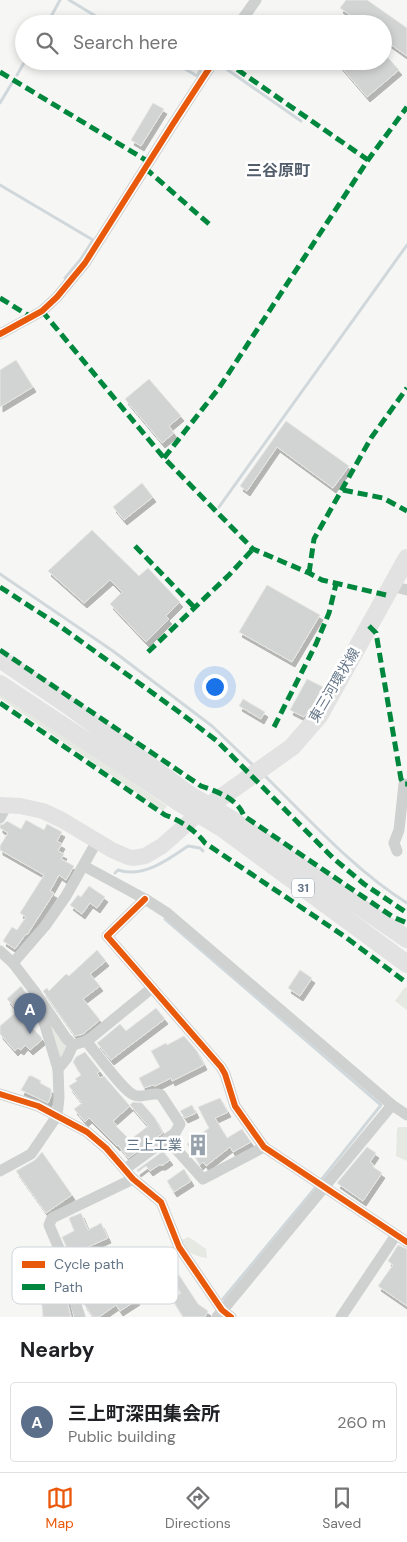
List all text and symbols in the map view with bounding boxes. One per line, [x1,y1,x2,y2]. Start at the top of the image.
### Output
search box [15,15,392,70]
icon: search [33,29,61,57]
text: Search here [73,30,178,55]
district label: 三谷原町 [246,160,310,181]
street label: 東三河環状線 [305,644,363,726]
your location [202,674,228,700]
road number: 31 [292,878,314,898]
pin: A [14,993,46,1034]
building icon: 三上工業 [185,1132,211,1158]
place label: 三上工業 [126,1136,182,1154]
legend [12,1247,178,1304]
text: Cycle path [54,1255,124,1273]
text: Path [54,1278,83,1296]
text: Nearby [20,1336,94,1364]
text: 三上町深田集会所 [68,1401,220,1426]
text: A [31,1412,43,1433]
text: 260 m [337,1412,386,1433]
text: Public building [68,1426,176,1447]
tab: Map [46,1484,74,1532]
tab: Directions [165,1484,231,1532]
tab: Saved [322,1484,361,1532]

